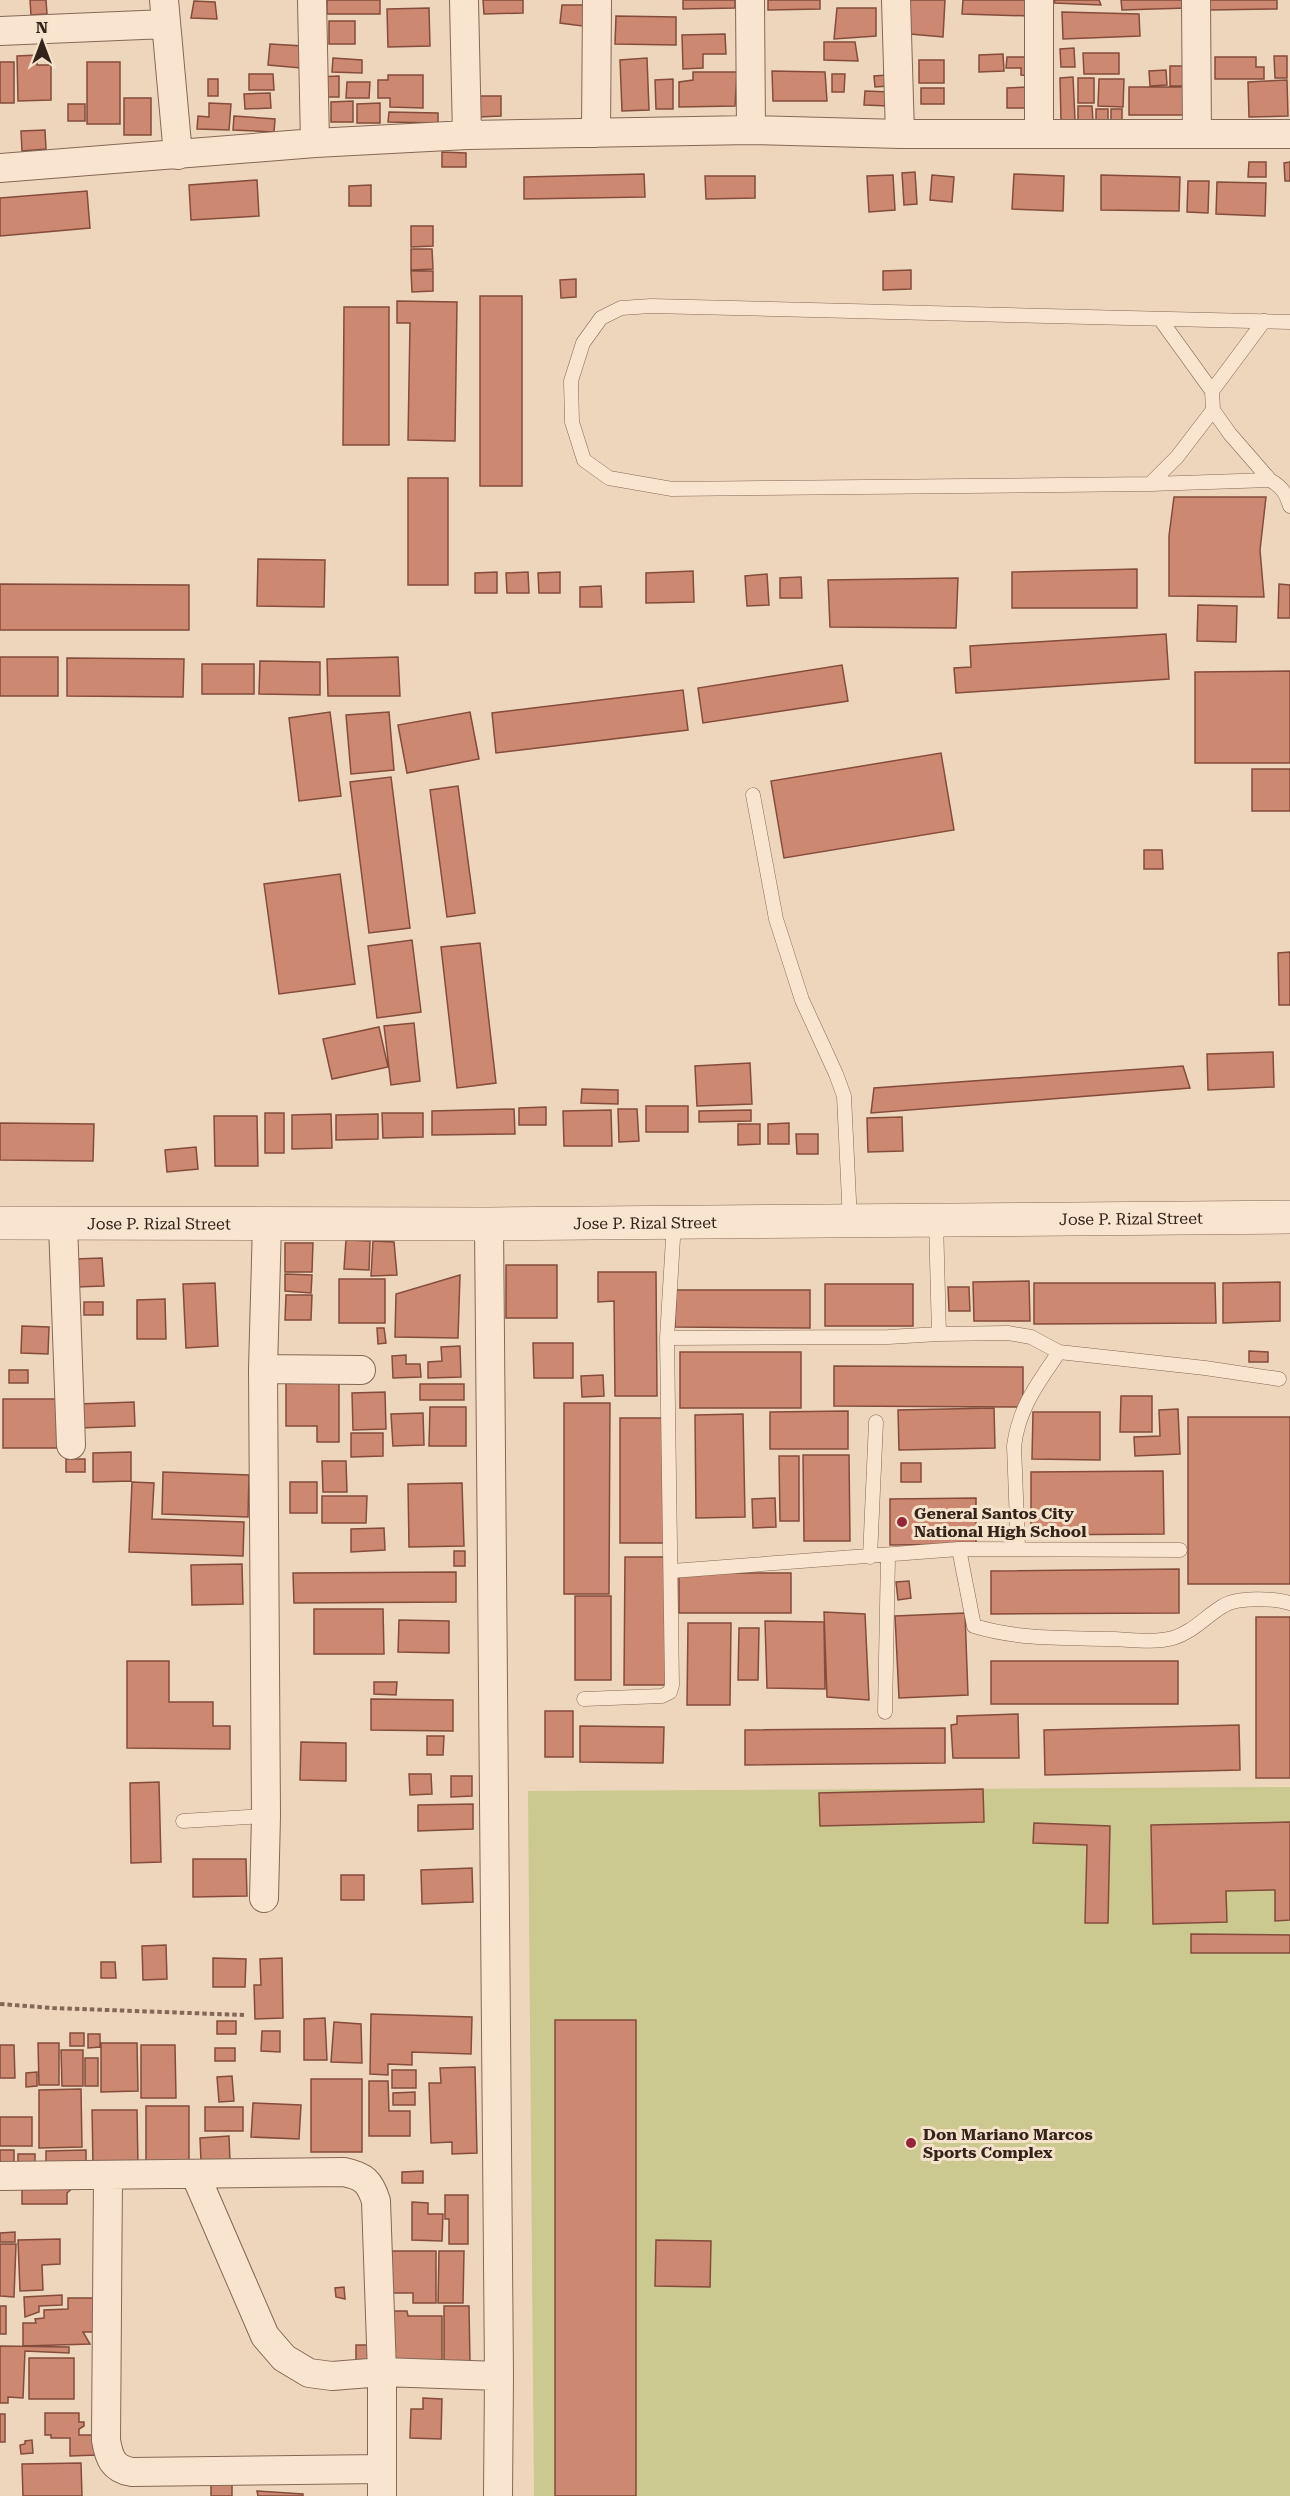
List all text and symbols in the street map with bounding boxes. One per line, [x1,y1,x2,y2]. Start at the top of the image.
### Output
north arrow [12,12,72,72]
text: N [36,18,48,37]
street label: Jose P. Rizal Street [1059,1209,1203,1229]
street label: Jose P. Rizal Street [573,1213,717,1233]
street label: Jose P. Rizal Street [87,1214,231,1233]
place label: General Santos City National High School [914,1504,1087,1541]
marker: General Santos City National High School [895,1515,909,1529]
place label: Don Mariano Marcos Sports Complex [923,2125,1093,2162]
marker: Don Mariano Marcos Sports Complex [904,2136,918,2150]

